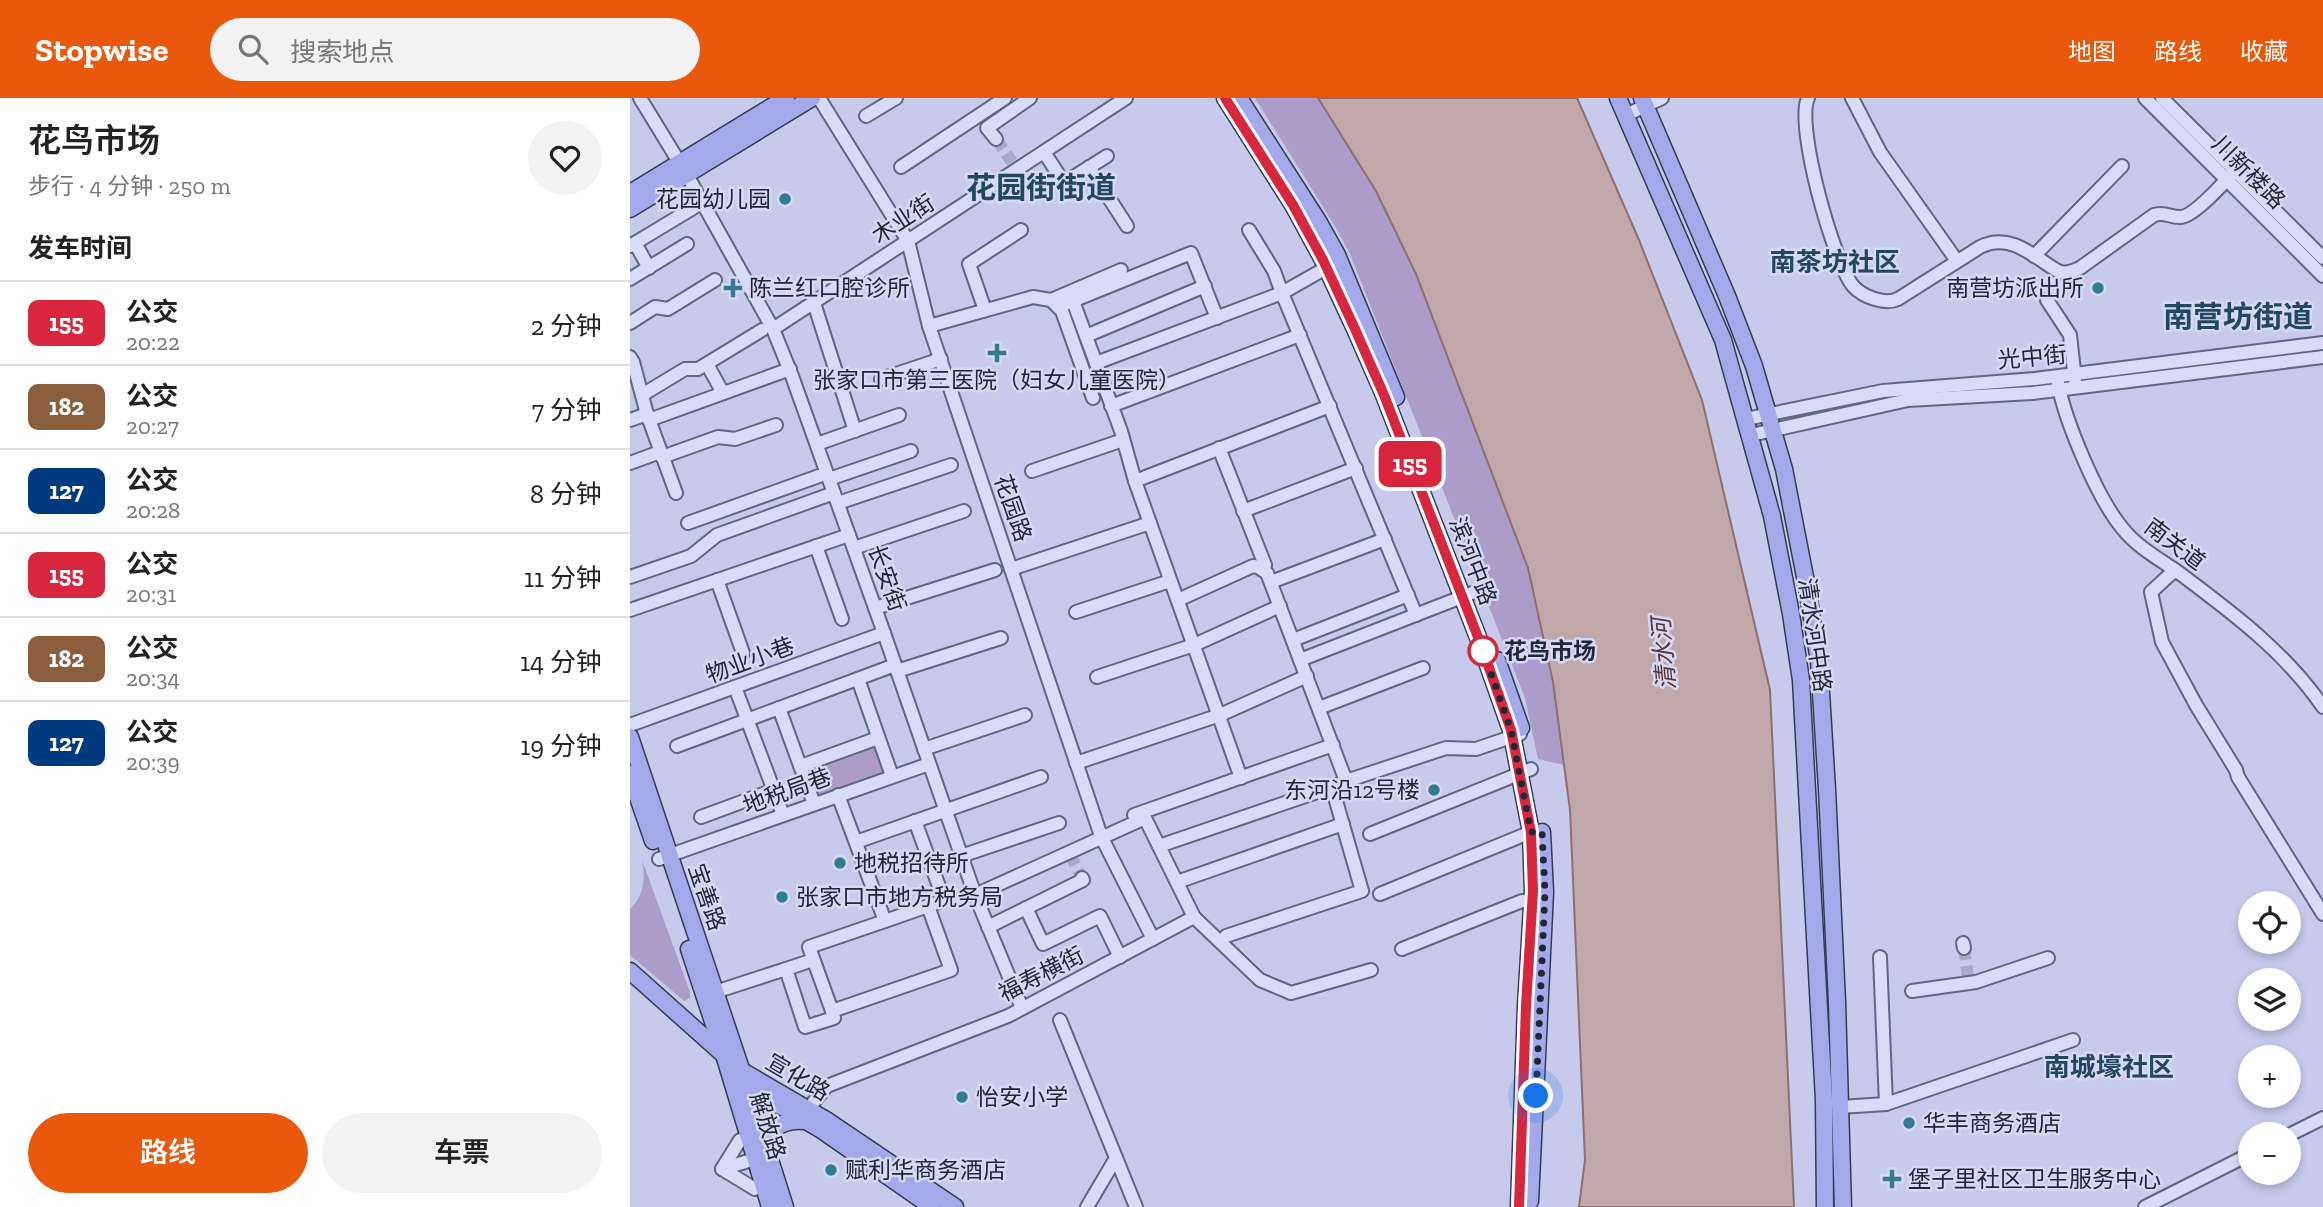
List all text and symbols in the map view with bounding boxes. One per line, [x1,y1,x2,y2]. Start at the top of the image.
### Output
search box [210,18,700,81]
text: Stopwise [35,30,168,69]
icon: search [234,30,272,68]
text: 搜索地点 [290,36,394,68]
text: 地图 [2068,37,2116,66]
text: 路线 [2154,37,2202,66]
text: 收藏 [2240,37,2288,66]
text: 花鸟市场 [28,121,160,160]
button: heart [528,121,602,195]
street label: 川新楼路 [2207,130,2291,214]
district label: 花园街街道 [966,170,1116,206]
text: 步行 · 4 分钟 · 250 m [28,172,231,200]
place label: 花园幼儿园 [656,185,771,213]
street label: 木业街 [866,188,940,250]
marker: 花园幼儿园 [777,191,793,207]
text: 发车时间 [28,232,132,264]
district label: 南茶坊社区 [1770,246,1900,278]
place label: 陈兰红口腔诊所 [749,274,910,302]
place label: 南营坊派出所 [1946,274,2084,302]
marker: 陈兰红口腔诊所 [723,278,743,298]
marker: 南营坊派出所 [2090,280,2106,296]
text: 公交 [126,296,178,328]
district label: 南营坊街道 [2163,299,2313,335]
text: 155 [49,308,84,337]
text: 2 分钟 [531,310,602,342]
text: 20:22 [126,328,180,356]
street label: 光中街 [1996,340,2068,374]
marker: 张家口市第三医院（妇女儿童医院） [987,343,1007,363]
place label: 张家口市第三医院（妇女儿童医院） [813,366,1181,394]
text: 公交 [126,380,178,412]
text: 182 [49,392,84,421]
text: 7 分钟 [532,394,602,426]
text: 20:27 [126,412,179,440]
line badge: 155 [1370,441,1450,487]
text: 155 [1393,449,1427,478]
text: 公交 [126,464,178,496]
street label: 花园路 [989,471,1037,545]
text: 127 [49,476,84,505]
text: 8 分钟 [530,478,602,510]
text: 20:28 [126,496,180,524]
street label: 南关道 [2139,512,2211,576]
street label: 滨河中路 [1443,513,1503,609]
street label: 长安街 [862,541,912,615]
text: 公交 [126,548,178,580]
text: 155 [49,560,84,589]
text: 11 分钟 [524,562,602,594]
street label: 清水河中路 [1793,576,1837,694]
text: 20:31 [126,580,176,608]
water label: 清水河 [1646,613,1681,691]
street label: 物业小巷 [702,631,798,689]
text: 公交 [126,632,178,664]
marker: 花鸟市场 [1468,636,1498,666]
place label: 花鸟市场 [1504,637,1596,665]
text: 182 [49,644,84,673]
text: 14 分钟 [520,646,602,678]
text: 20:34 [126,664,180,692]
text: 公交 [126,716,178,748]
text: 127 [49,728,84,757]
text: 19 分钟 [520,730,602,762]
text: 20:39 [126,748,180,776]
street label: 地税局巷 [739,762,835,820]
place label: 东河沿12号楼 [1284,776,1420,804]
marker: 东河沿12号楼 [1426,782,1442,798]
place label: 地税招待所 [854,849,969,877]
marker: 地税招待所 [832,855,848,871]
street label: 宝善路 [683,860,731,934]
place label: 张家口市地方税务局 [796,883,1003,911]
marker: 张家口市地方税务局 [774,889,790,905]
map controls [2238,891,2301,1185]
button: locate [2238,891,2301,954]
street label: 福寿横街 [994,941,1088,1007]
button: layers [2238,968,2301,1031]
button: + [2238,1045,2301,1108]
street label: 宣化路 [761,1048,835,1106]
district label: 南城壕社区 [2044,1051,2174,1083]
your location [1518,1078,1553,1113]
place label: 怡安小学 [976,1083,1068,1111]
street label: 解放路 [745,1089,791,1163]
marker: 怡安小学 [954,1089,970,1105]
place label: 华丰商务酒店 [1923,1109,2061,1137]
button: 路线 [28,1113,308,1193]
button: 车票 [322,1113,602,1193]
marker: 华丰商务酒店 [1901,1115,1917,1131]
button: − [2238,1122,2301,1185]
place label: 赋利华商务酒店 [845,1156,1006,1184]
marker: 赋利华商务酒店 [823,1162,839,1178]
place label: 堡子里社区卫生服务中心 [1908,1165,2161,1193]
marker: 堡子里社区卫生服务中心 [1882,1169,1902,1189]

